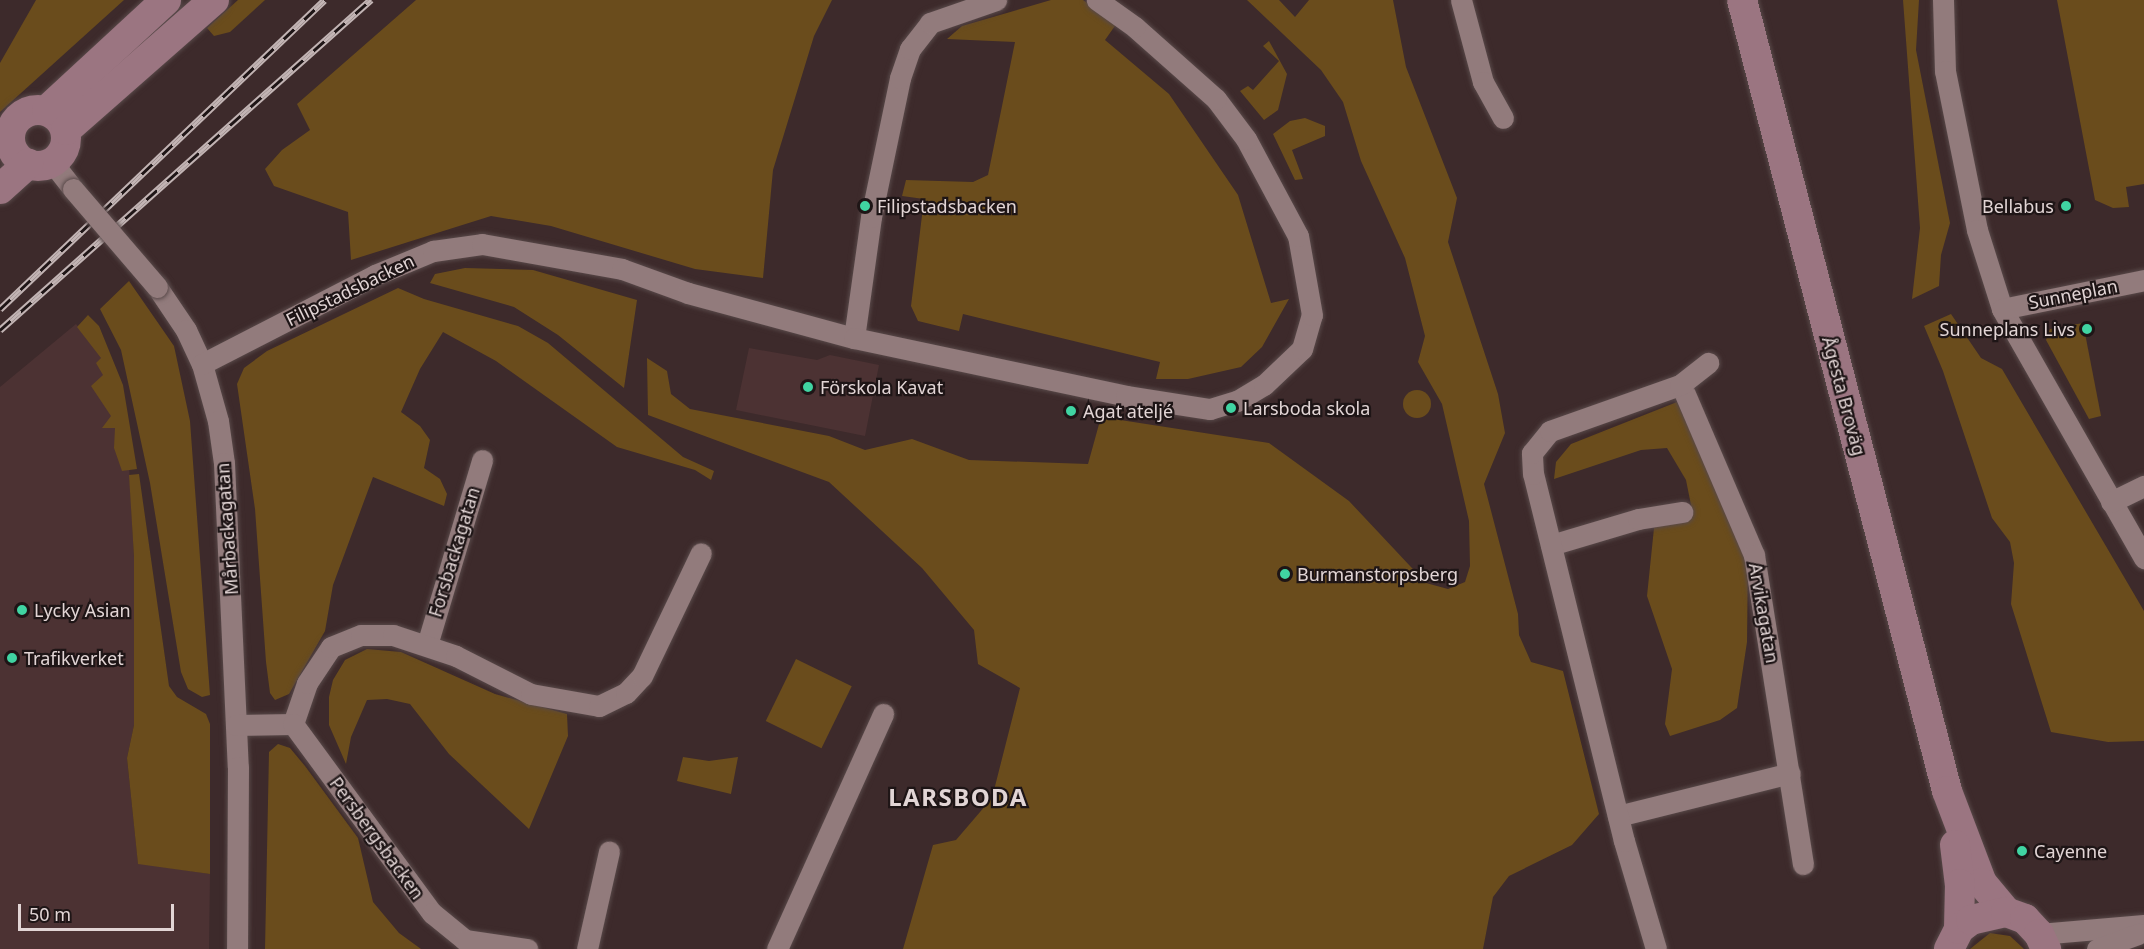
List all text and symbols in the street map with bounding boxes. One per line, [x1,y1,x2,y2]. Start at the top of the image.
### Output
place label: Filipstadsbacken [877,195,1017,217]
place label: Bellabus [1982,195,2054,217]
marker: Filipstadsbacken [858,199,872,213]
marker: Bellabus [2059,199,2073,213]
street label: Filipstadsbacken [282,250,418,330]
street label: Sunneplan [2027,275,2119,313]
place label: Sunneplans Livs [1940,318,2075,340]
marker: Sunneplans Livs [2080,322,2094,336]
street label: Ågesta Broväg [1818,334,1870,458]
place label: Förskola Kavat [820,376,943,398]
marker: Förskola Kavat [801,380,815,394]
place label: Larsboda skola [1243,397,1370,419]
place label: Agat ateljé [1083,400,1173,422]
marker: Larsboda skola [1224,401,1238,415]
marker: Agat ateljé [1064,404,1078,418]
street label: Mårbackagatan [212,462,242,596]
street label: Forsbackagatan [424,484,484,620]
street label: Arvikagatan [1745,561,1783,665]
place label: Burmanstorpsberg [1297,563,1458,585]
marker: Burmanstorpsberg [1278,567,1292,581]
place label: Lycky Asian [34,599,131,621]
marker: Lycky Asian [15,603,29,617]
place label: Trafikverket [24,647,124,669]
marker: Trafikverket [5,651,19,665]
street label: Persbergsbacken [325,773,429,903]
district label: LARSBODA [888,783,1028,811]
place label: Cayenne [2034,840,2107,862]
marker: Cayenne [2015,844,2029,858]
scale bar [21,892,177,930]
text: 50 m [29,902,71,926]

